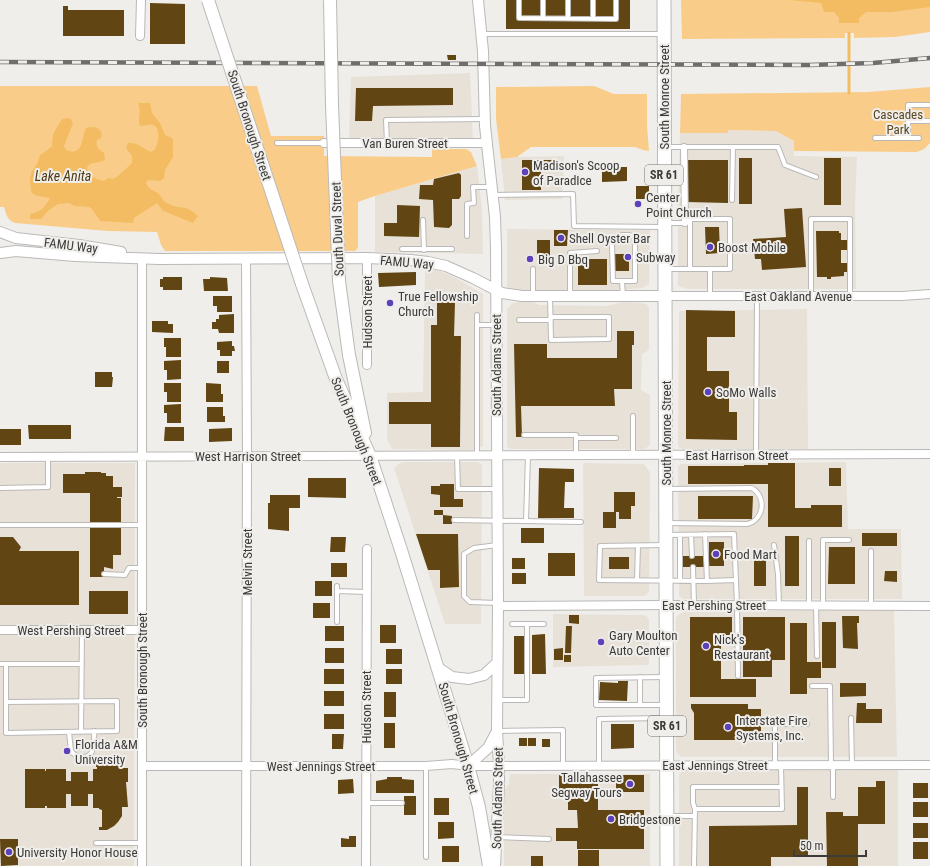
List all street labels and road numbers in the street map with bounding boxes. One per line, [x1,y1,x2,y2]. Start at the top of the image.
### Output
street label: South Monroe Street [657,44,672,150]
street label: South Bronough Street [225,68,275,182]
street label: Van Buren Street [362,136,448,151]
road number: SR 61 [645,165,683,185]
street label: South Duval Street [328,181,347,276]
street label: FAMU Way [43,235,99,256]
street label: FAMU Way [379,253,435,272]
street label: Hudson Street [360,275,375,349]
street label: East Oakland Avenue [744,289,852,304]
street label: South Adams Street [489,314,504,416]
street label: South Bronough Street [328,375,385,488]
street label: South Monroe Street [659,380,674,486]
street label: East Harrison Street [686,448,789,463]
street label: West Harrison Street [195,449,301,464]
street label: Melvin Street [240,528,255,596]
street label: East Pershing Street [662,598,766,613]
street label: South Bronough Street [135,612,150,728]
street label: West Pershing Street [17,623,125,638]
street label: Hudson Street [359,670,374,744]
street label: South Bronough Street [435,681,482,796]
road number: SR 61 [648,716,686,736]
street label: South Adams Street [489,747,506,849]
street label: East Jennings Street [662,758,768,773]
street label: West Jennings Street [267,759,375,774]

